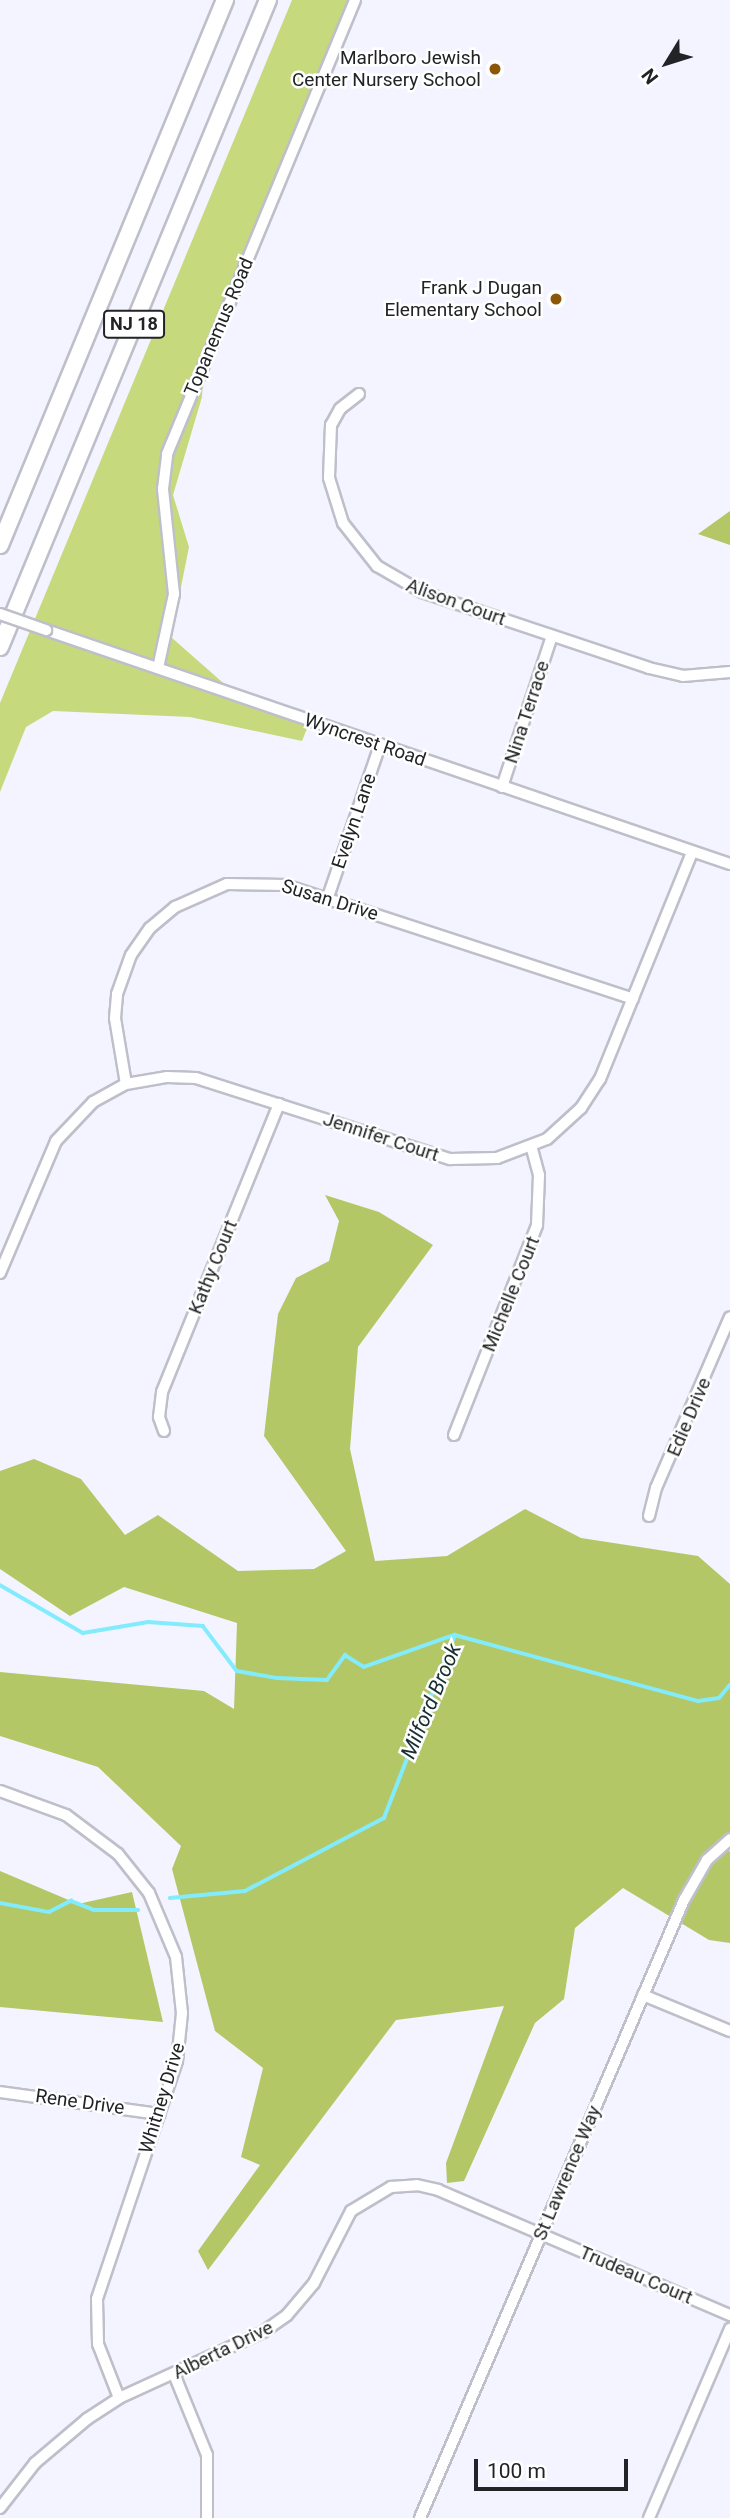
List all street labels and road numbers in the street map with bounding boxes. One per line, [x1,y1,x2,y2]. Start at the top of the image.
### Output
street label: Topanemus Road [180,254,258,400]
road number: NJ 18 [102,310,166,338]
street label: Alison Court [403,573,509,631]
street label: Nina Terrace [500,658,554,766]
street label: Wyncrest Road [301,709,429,771]
street label: Evelyn Lane [327,770,381,872]
street label: Susan Drive [279,875,381,925]
street label: Jennifer Court [320,1108,442,1166]
street label: Kathy Court [184,1217,242,1317]
street label: Michelle Court [477,1233,545,1355]
street label: Edie Drive [662,1374,716,1460]
street label: Whitney Drive [134,2040,190,2156]
street label: Rene Drive [34,2084,126,2120]
street label: St Lawrence Way [528,2102,606,2244]
street label: Trudeau Court [576,2241,696,2309]
street label: Alberta Drive [169,2316,277,2384]

